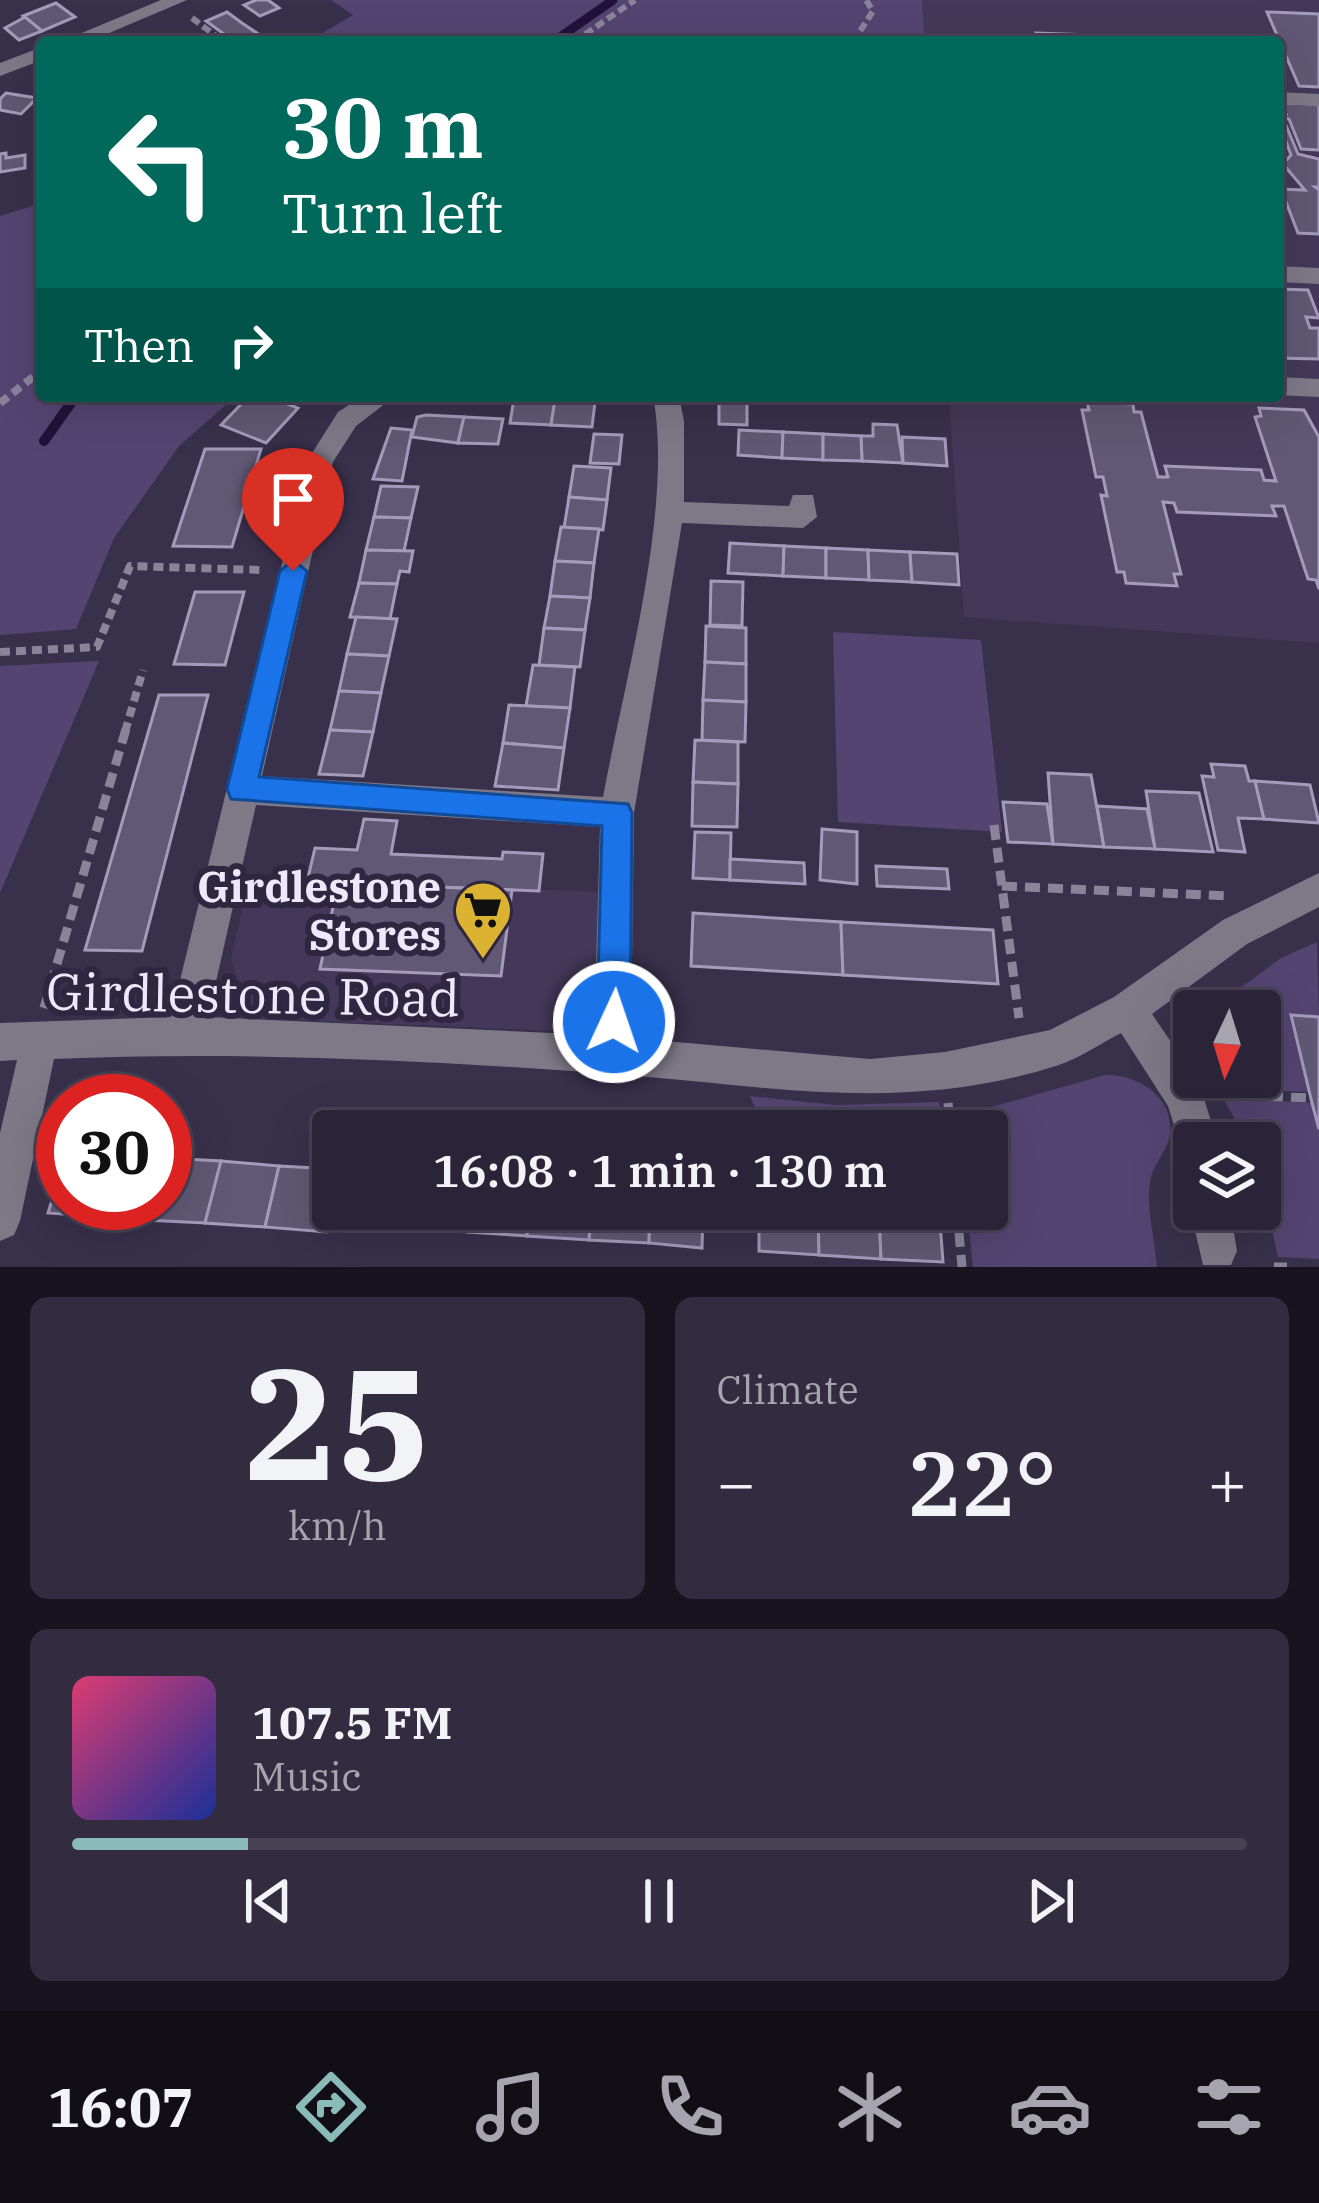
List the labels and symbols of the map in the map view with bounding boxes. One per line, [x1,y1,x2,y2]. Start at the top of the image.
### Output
pin [242,448,344,571]
place label: Girdlestone Stores [197,859,441,962]
supermarket icon: Girdlestone Stores [452,879,514,961]
street label: Girdlestone Road [46,957,460,1031]
position arrow [551,959,677,1085]
north arrow [1173,990,1281,1098]
speed limit sign: 30 [36,1074,192,1230]

